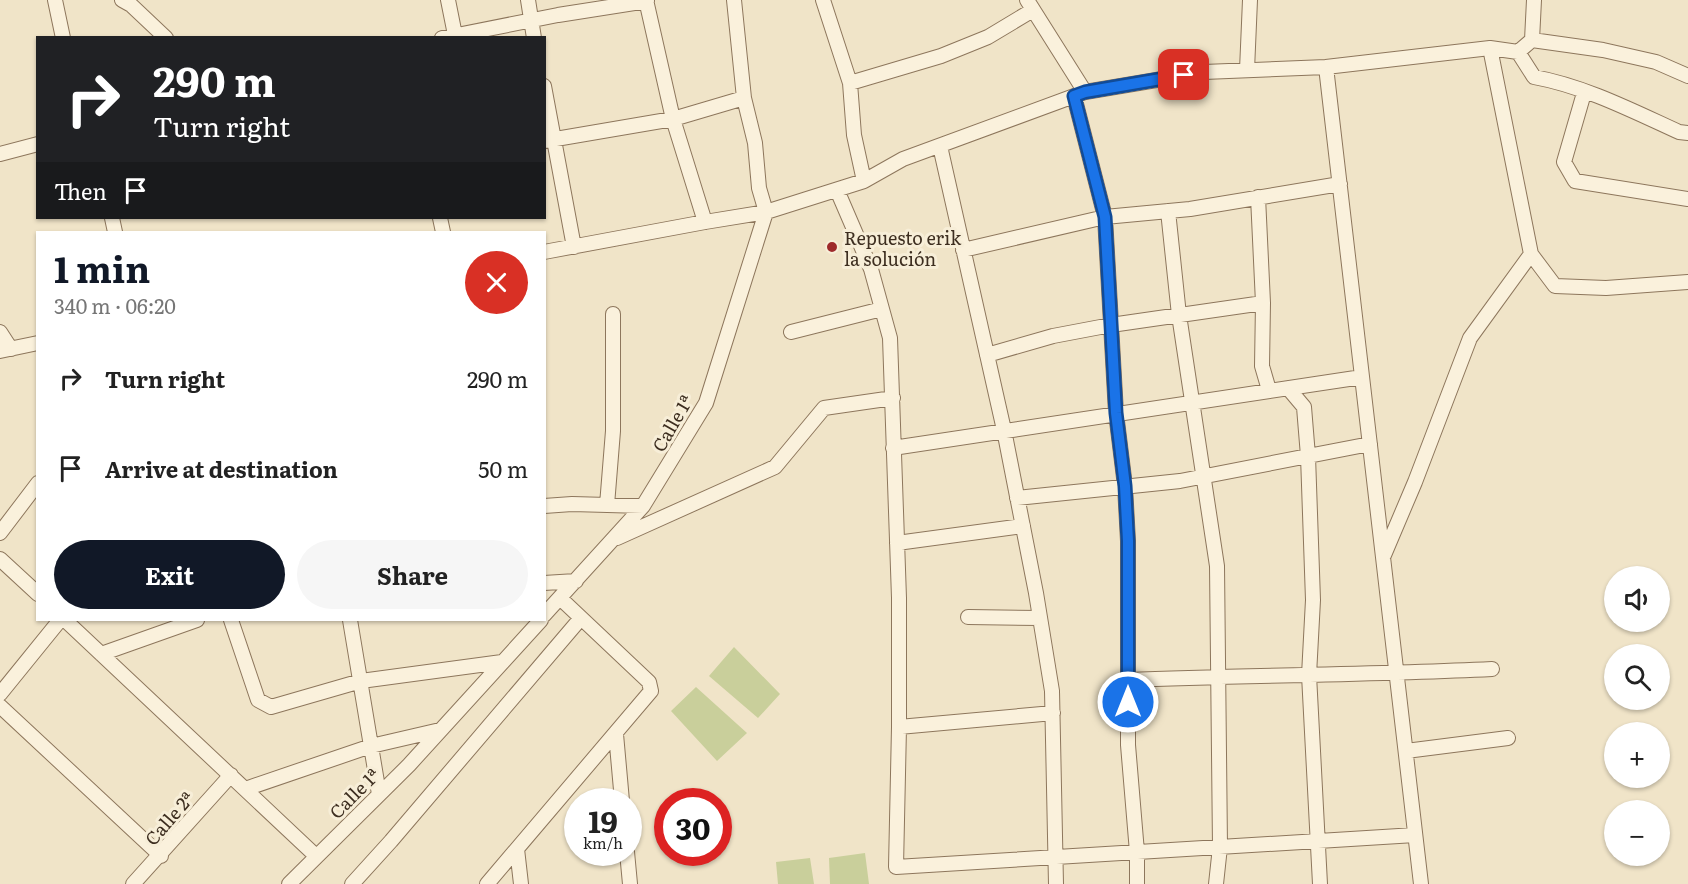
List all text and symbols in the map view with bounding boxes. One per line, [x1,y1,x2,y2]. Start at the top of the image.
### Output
text: 290 m [153,48,276,110]
pin [1158,49,1209,100]
icon: arrive [1167,58,1200,91]
icon: right [54,60,132,138]
text: Turn right [153,105,290,145]
text: Then [54,174,107,207]
icon: arrive [119,174,152,207]
place label: Repuesto erik la solución [844,224,962,272]
marker: Repuesto erik la solución [825,240,839,254]
text: 1 min [54,241,150,294]
button: close [465,251,528,314]
text: 340 m · 06:20 [54,290,176,320]
icon: right [54,362,87,395]
text: Turn right [105,362,225,395]
text: 290 m [467,362,528,395]
street label: Calle 1ª [645,389,699,457]
icon: arrive [54,452,87,485]
text: Arrive at destination [105,452,338,485]
text: 50 m [478,452,528,485]
button: Exit [54,540,285,609]
button: Share [297,540,528,609]
map controls [1604,566,1670,866]
button: sound [1604,566,1670,632]
button: search [1604,644,1670,710]
position arrow [1096,670,1160,734]
button: + [1604,722,1670,788]
street label: Calle 1ª [323,761,386,824]
street label: Calle 2ª [138,785,200,851]
speed limit sign: 30 [654,788,732,866]
text: 19 [588,798,618,842]
button: − [1604,800,1670,866]
text: km/h [583,831,623,854]

